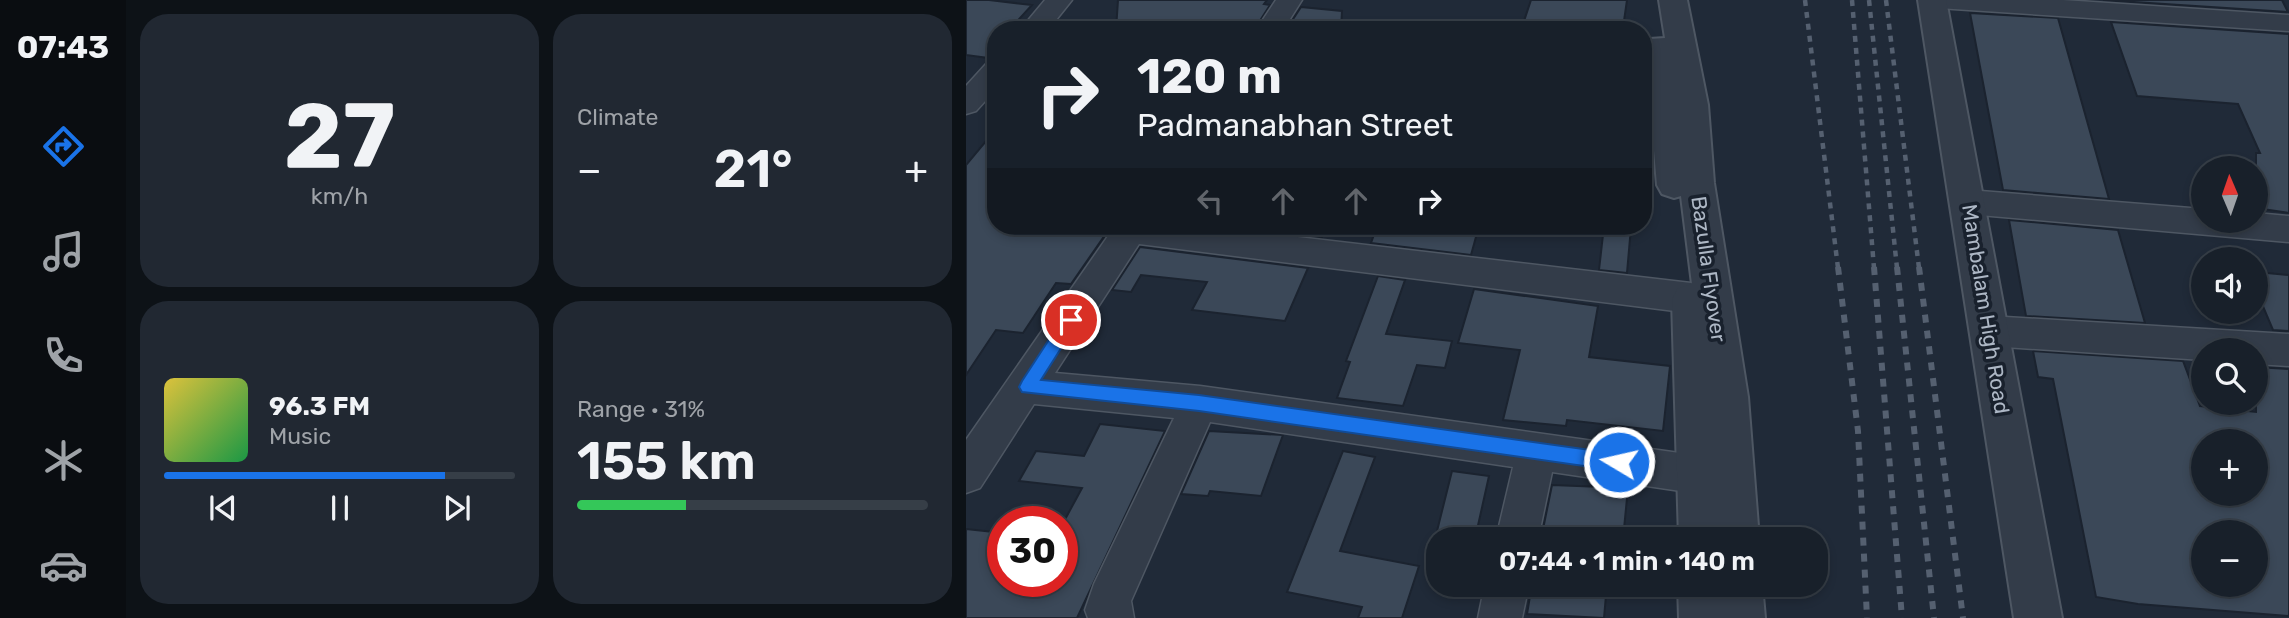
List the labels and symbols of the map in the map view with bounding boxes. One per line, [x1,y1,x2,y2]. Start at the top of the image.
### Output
north arrow [2191,156,2268,233]
street label: Bazulla Flyover [1686,194,1732,344]
street label: Mambalam High Road [1957,202,2015,416]
pin [1041,290,1101,350]
position arrow [1582,425,1656,499]
speed limit sign: 30 [987,506,1078,597]

